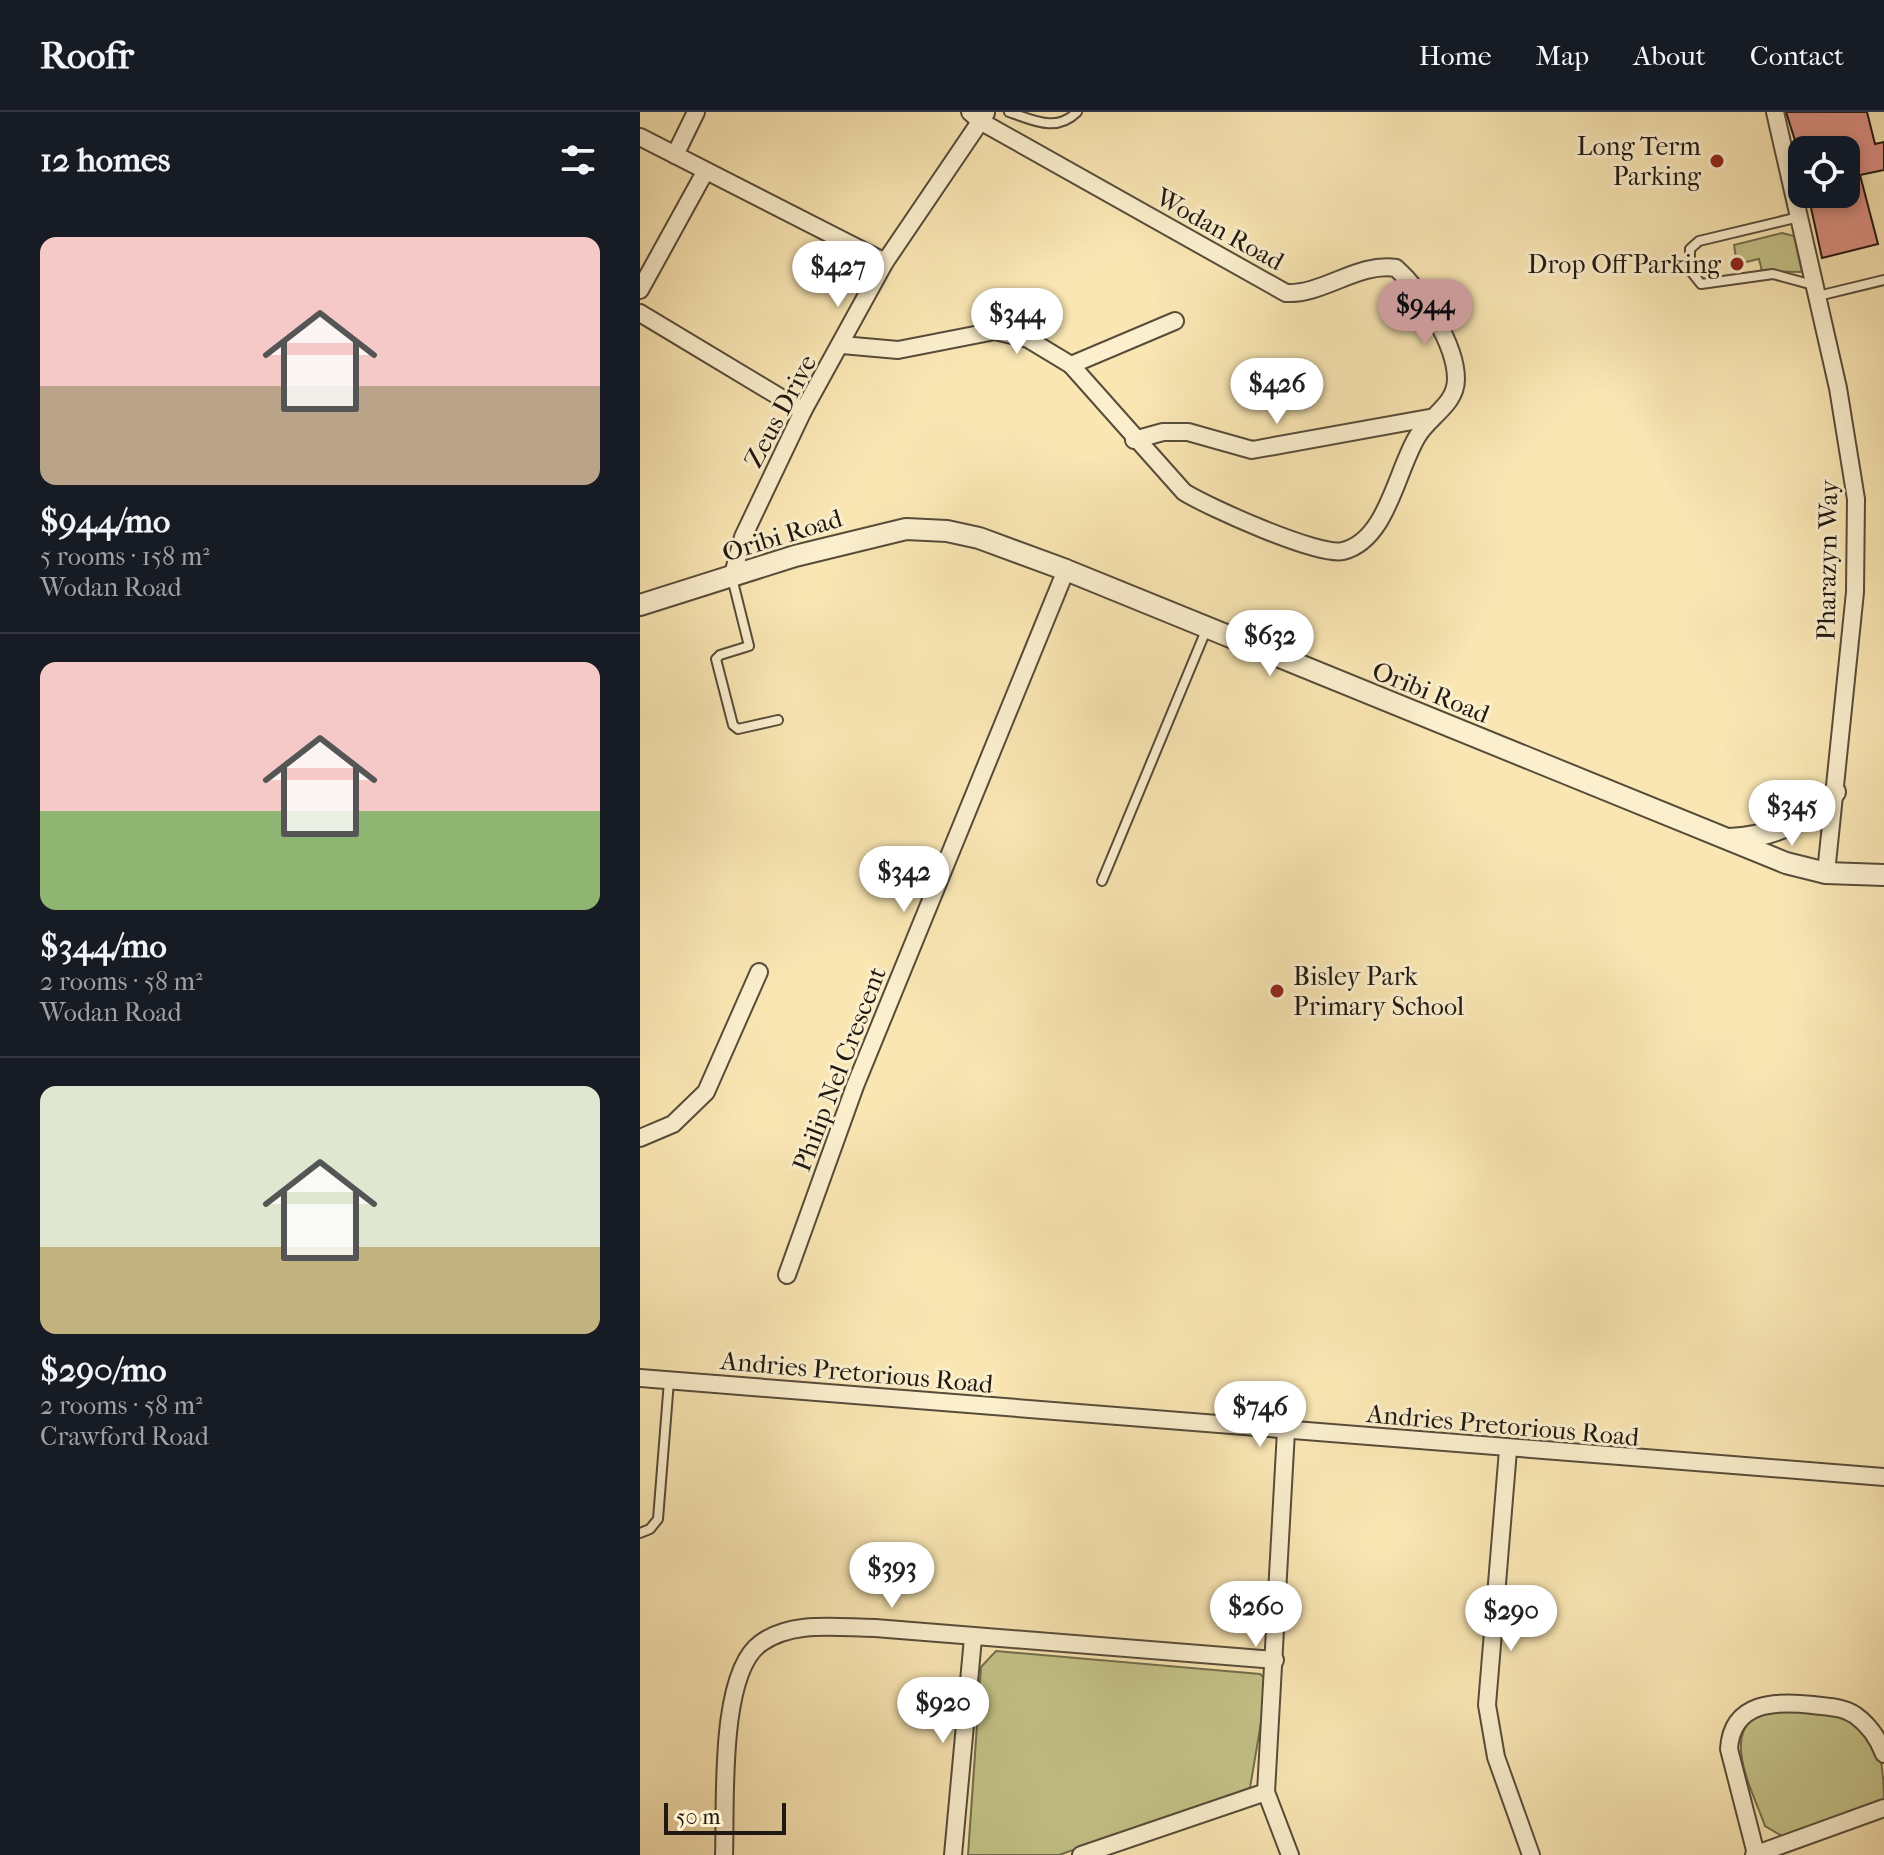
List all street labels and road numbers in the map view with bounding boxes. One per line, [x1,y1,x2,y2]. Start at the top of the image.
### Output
street label: Wodan Road [1149,181,1290,278]
street label: Zeus Drive [738,349,823,473]
street label: Pharazyn Way [1811,478,1844,641]
street label: Oribi Road [718,502,847,568]
street label: Oribi Road [1368,655,1495,730]
street label: Philip Nel Crescent [786,962,893,1176]
street label: Andries Pretorious Road [718,1345,995,1400]
street label: Andries Pretorious Road [1364,1398,1641,1453]

